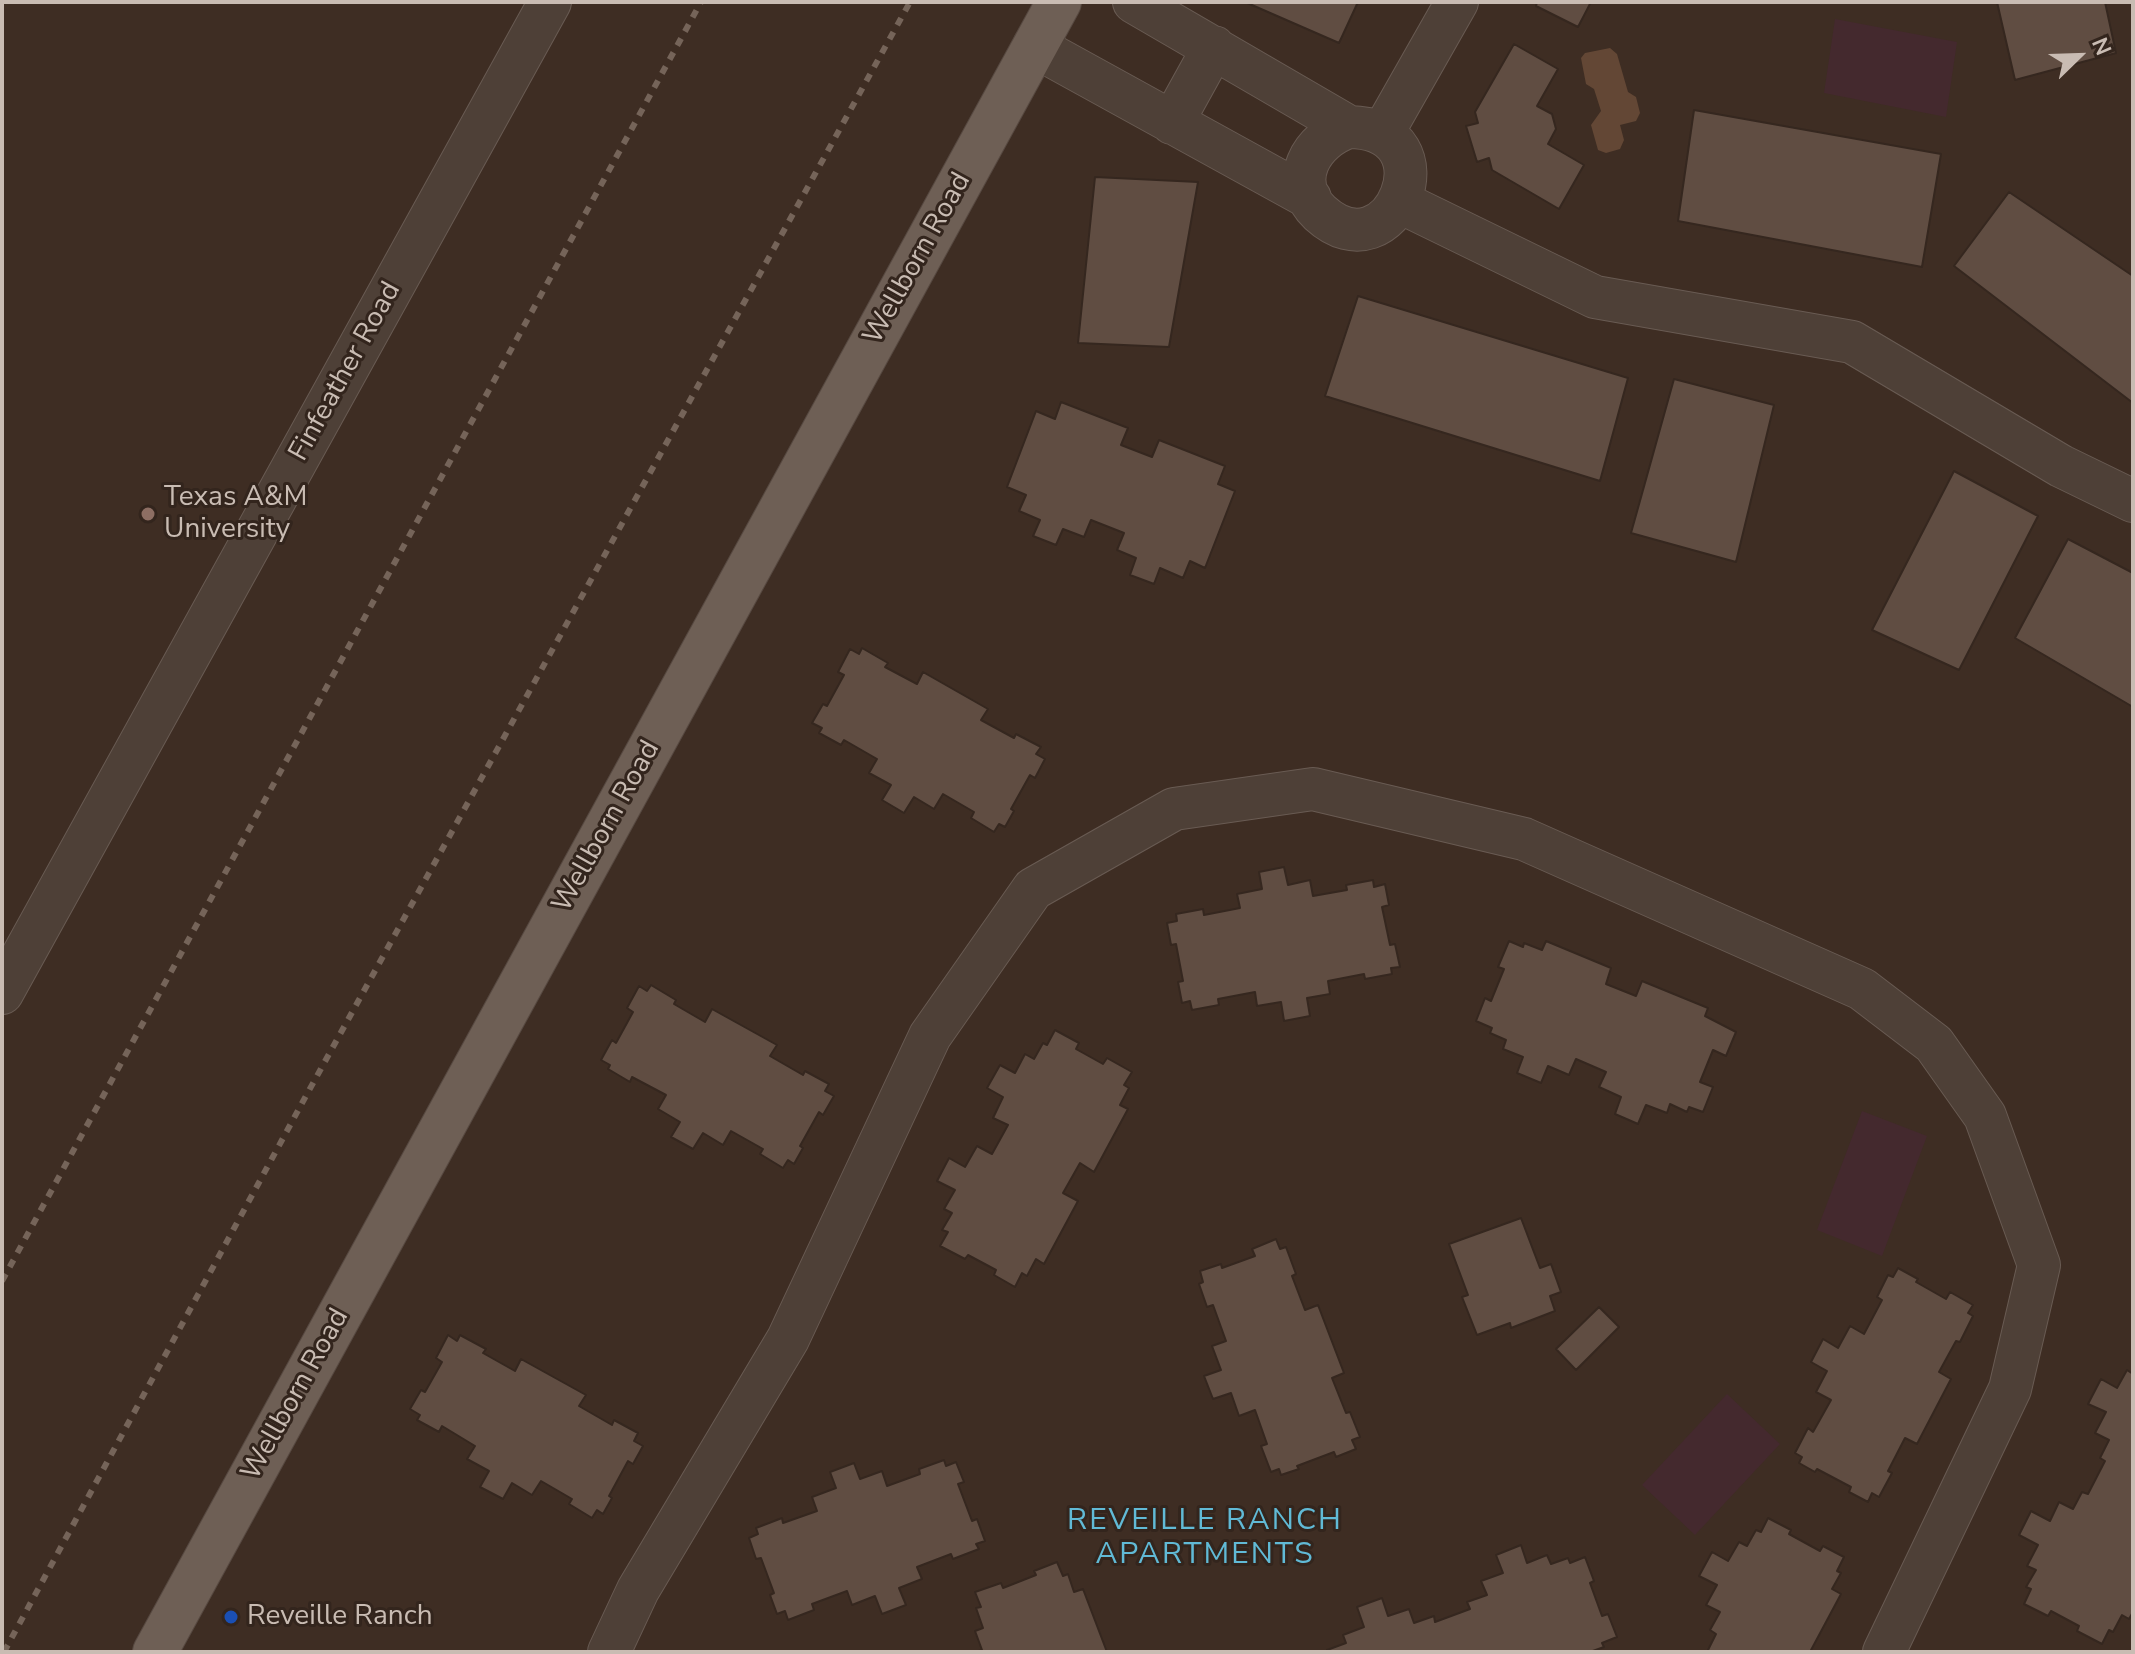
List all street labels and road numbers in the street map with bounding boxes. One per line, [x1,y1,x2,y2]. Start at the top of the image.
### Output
street label: Wellborn Road [857,167,979,351]
street label: Finfeather Road [283,277,409,467]
street label: Wellborn Road [546,735,668,919]
street label: Wellborn Road [235,1303,357,1487]

